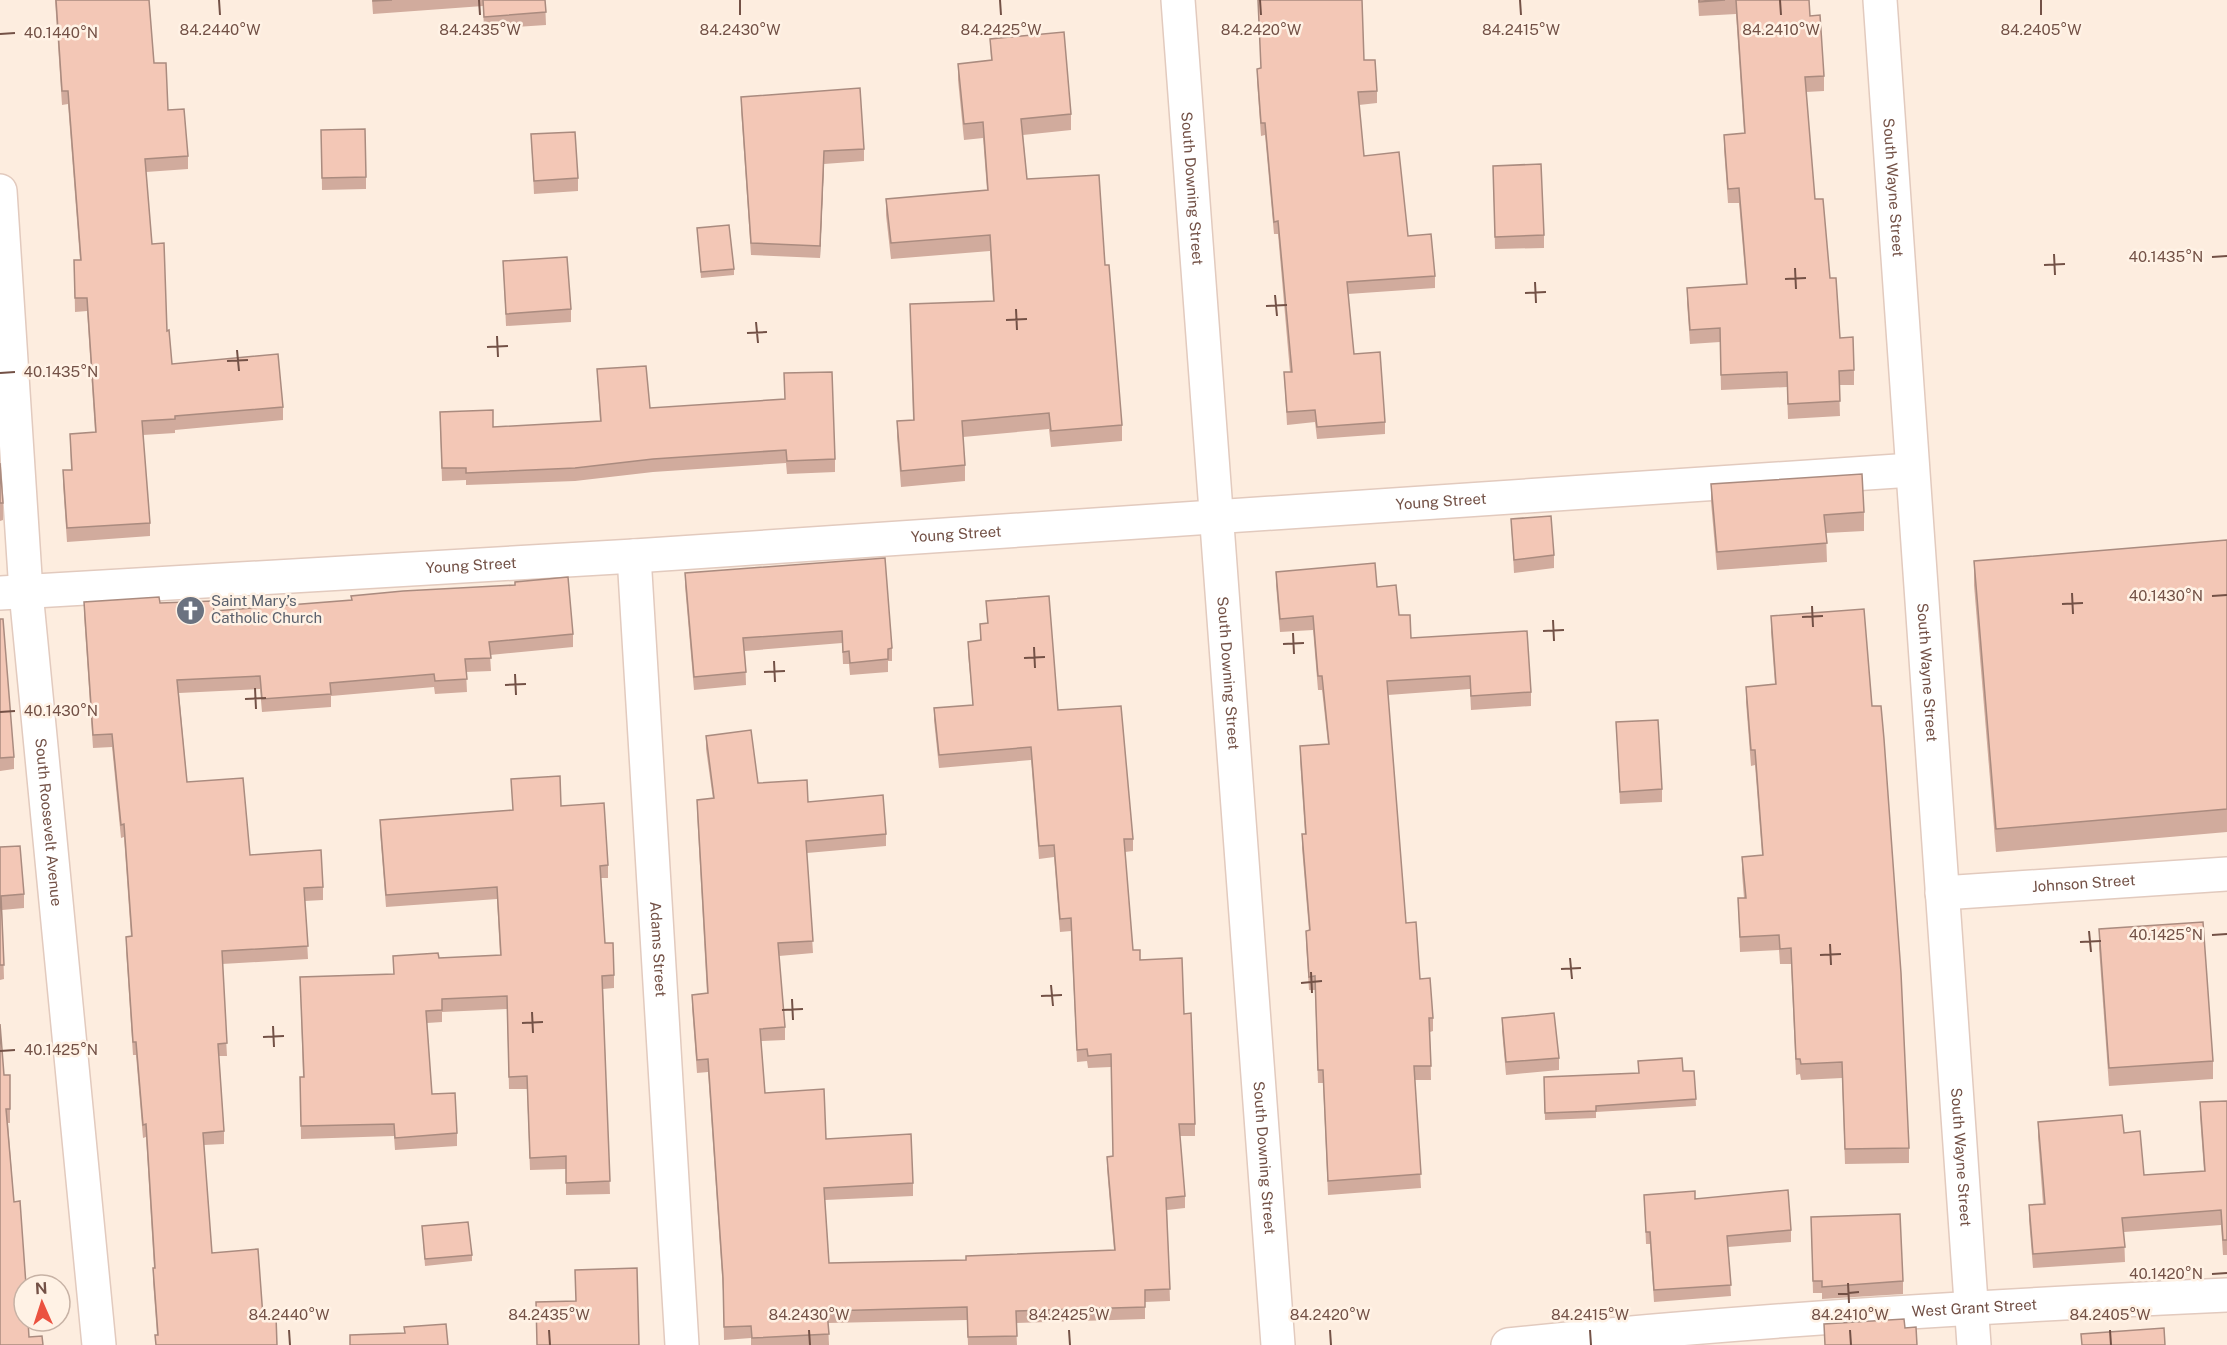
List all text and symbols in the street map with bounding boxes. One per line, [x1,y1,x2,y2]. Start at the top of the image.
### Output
text: 84.2440°W [179,21,261,38]
text: 84.2435°W [439,21,521,38]
text: 84.2430°W [700,21,780,38]
text: 84.2425°W [961,21,1041,38]
text: 84.2420°W [1221,21,1301,38]
text: 84.2415°W [1482,21,1560,38]
text: 84.2410°W [1742,21,1820,38]
text: 84.2405°W [2000,21,2082,38]
text: 40.1440°N [24,24,98,41]
street label: South Downing Street [1178,111,1207,266]
street label: South Wayne Street [1880,117,1907,258]
text: 40.1435°N [2129,248,2203,265]
text: 40.1435°N [24,363,98,380]
street label: Young Street [1395,490,1487,513]
street label: Young Street [910,522,1002,545]
street label: Young Street [425,554,517,576]
text: 40.1430°N [2129,587,2203,604]
place label: Saint Mary’s Catholic Church [211,592,322,626]
church icon: Saint Mary’s Catholic Church [174,594,206,626]
street label: South Downing Street [1214,596,1243,751]
street label: South Wayne Street [1914,602,1941,743]
text: 40.1430°N [24,702,98,719]
street label: South Roosevelt Avenue [32,737,65,907]
street label: Johnson Street [2031,871,2136,895]
street label: Adams Street [647,901,670,998]
text: 40.1425°N [2129,926,2203,943]
text: 40.1425°N [24,1041,98,1058]
street label: South Downing Street [1250,1080,1279,1235]
street label: South Wayne Street [1948,1087,1975,1227]
text: 40.1420°N [2129,1265,2203,1282]
north arrow [12,1273,72,1333]
text: N [34,1279,48,1298]
street label: West Grant Street [1911,1295,2038,1320]
text: 84.2440°W [248,1306,330,1323]
text: 84.2435°W [508,1306,590,1323]
text: 84.2430°W [769,1306,849,1323]
text: 84.2425°W [1029,1306,1109,1323]
text: 84.2420°W [1290,1306,1370,1323]
text: 84.2415°W [1551,1306,1629,1323]
text: 84.2410°W [1811,1306,1889,1323]
text: 84.2405°W [2069,1306,2151,1323]

